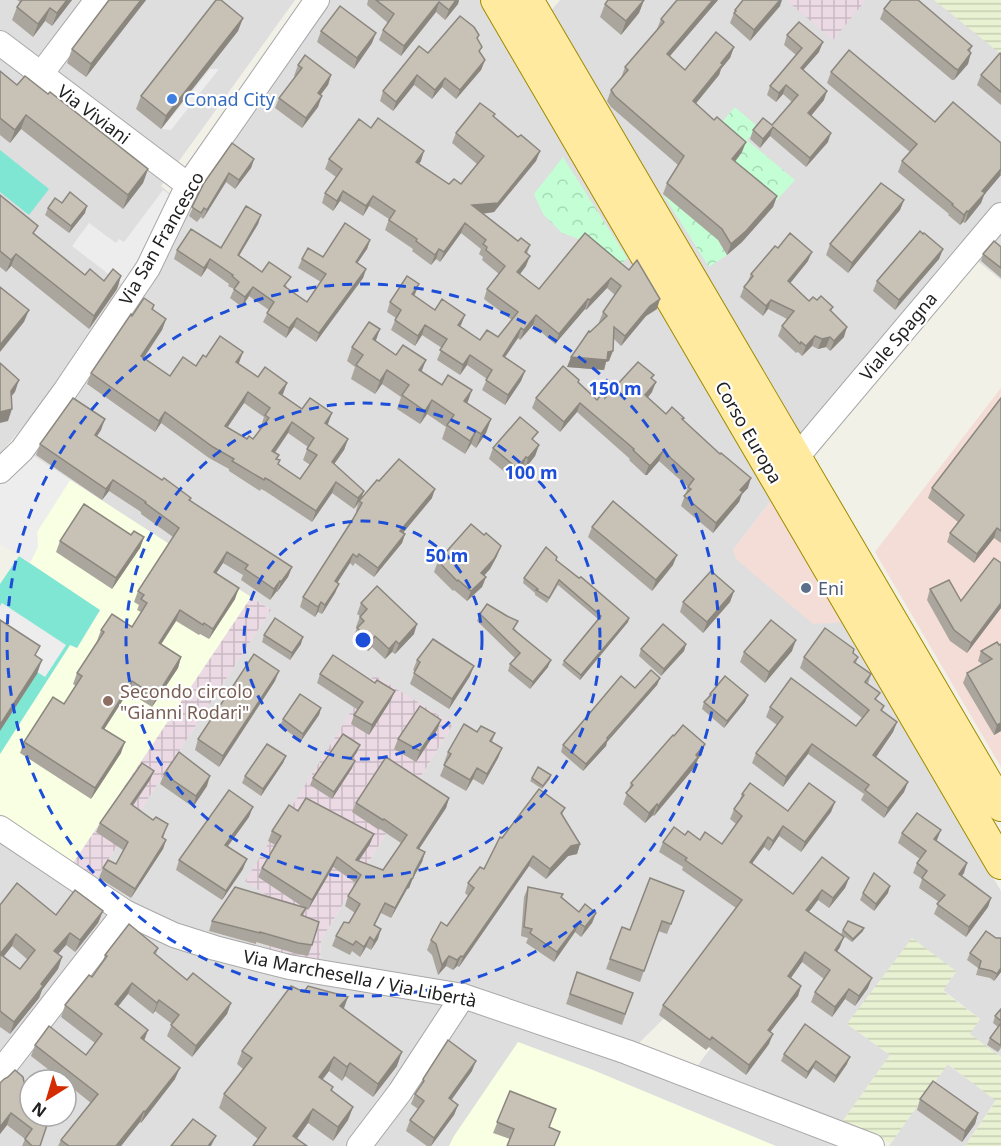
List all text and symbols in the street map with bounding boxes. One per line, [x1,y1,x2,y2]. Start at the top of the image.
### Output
street label: Via Viviani [53,79,135,149]
place label: Conad City [184,87,276,111]
marker: Conad City [165,92,179,106]
street label: Via San Francesco [113,167,209,309]
street label: Viale Spagna [854,287,942,385]
text: 150 m [588,376,642,400]
street label: Corso Europa [710,377,788,487]
text: 100 m [504,460,558,484]
text: 50 m [426,543,468,567]
place label: Eni [818,576,844,600]
marker: Eni [799,581,813,595]
centre of rings [353,630,373,650]
place label: Secondo circolo "Gianni Rodari" [120,679,253,724]
marker: Secondo circolo "Gianni Rodari" [101,694,115,708]
street label: Via Marchesella / Via Libertà [241,944,479,1012]
north arrow [18,1068,78,1128]
text: N [27,1097,51,1123]

